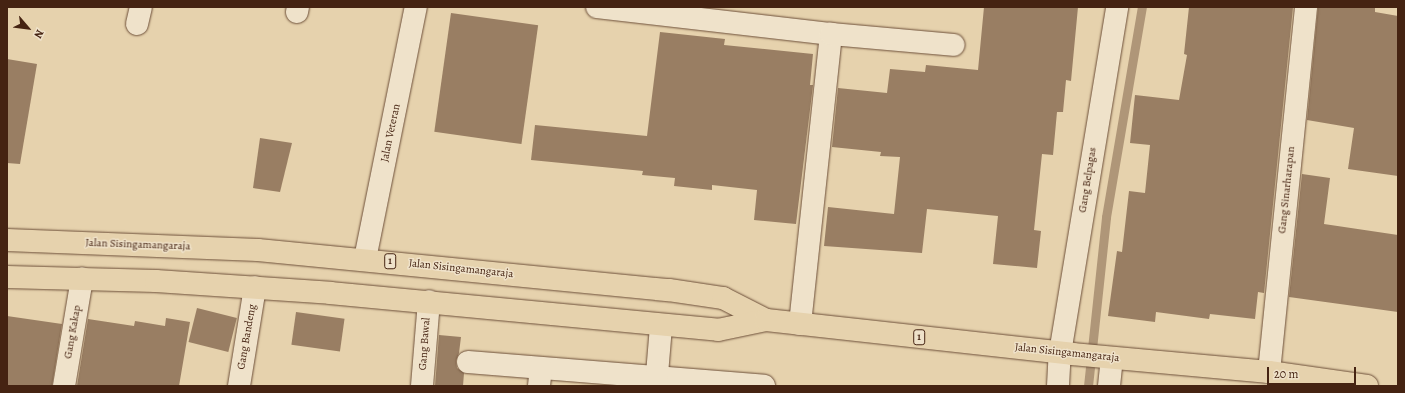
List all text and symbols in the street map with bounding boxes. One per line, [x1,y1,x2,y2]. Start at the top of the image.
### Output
north arrow [8,8,48,48]
text: N [31,27,48,41]
street label: Jalan Veteran [378,103,404,163]
street label: Gang Belpagas [1076,146,1100,214]
street label: Gang Sinarharapan [1276,146,1298,234]
street label: Jalan Sisingamangaraja [85,237,191,253]
road number: 1 [384,253,396,269]
street label: Jalan Sisingamangaraja [408,257,514,281]
street label: Gang Bandeng [235,303,259,371]
street label: Gang Kakap [62,304,84,360]
street label: Gang Bawal [417,317,433,371]
road number: 1 [913,329,925,345]
street label: Jalan Sisingamangaraja [1014,341,1120,365]
scale bar [1269,359,1358,385]
text: 20 m [1274,366,1298,382]

